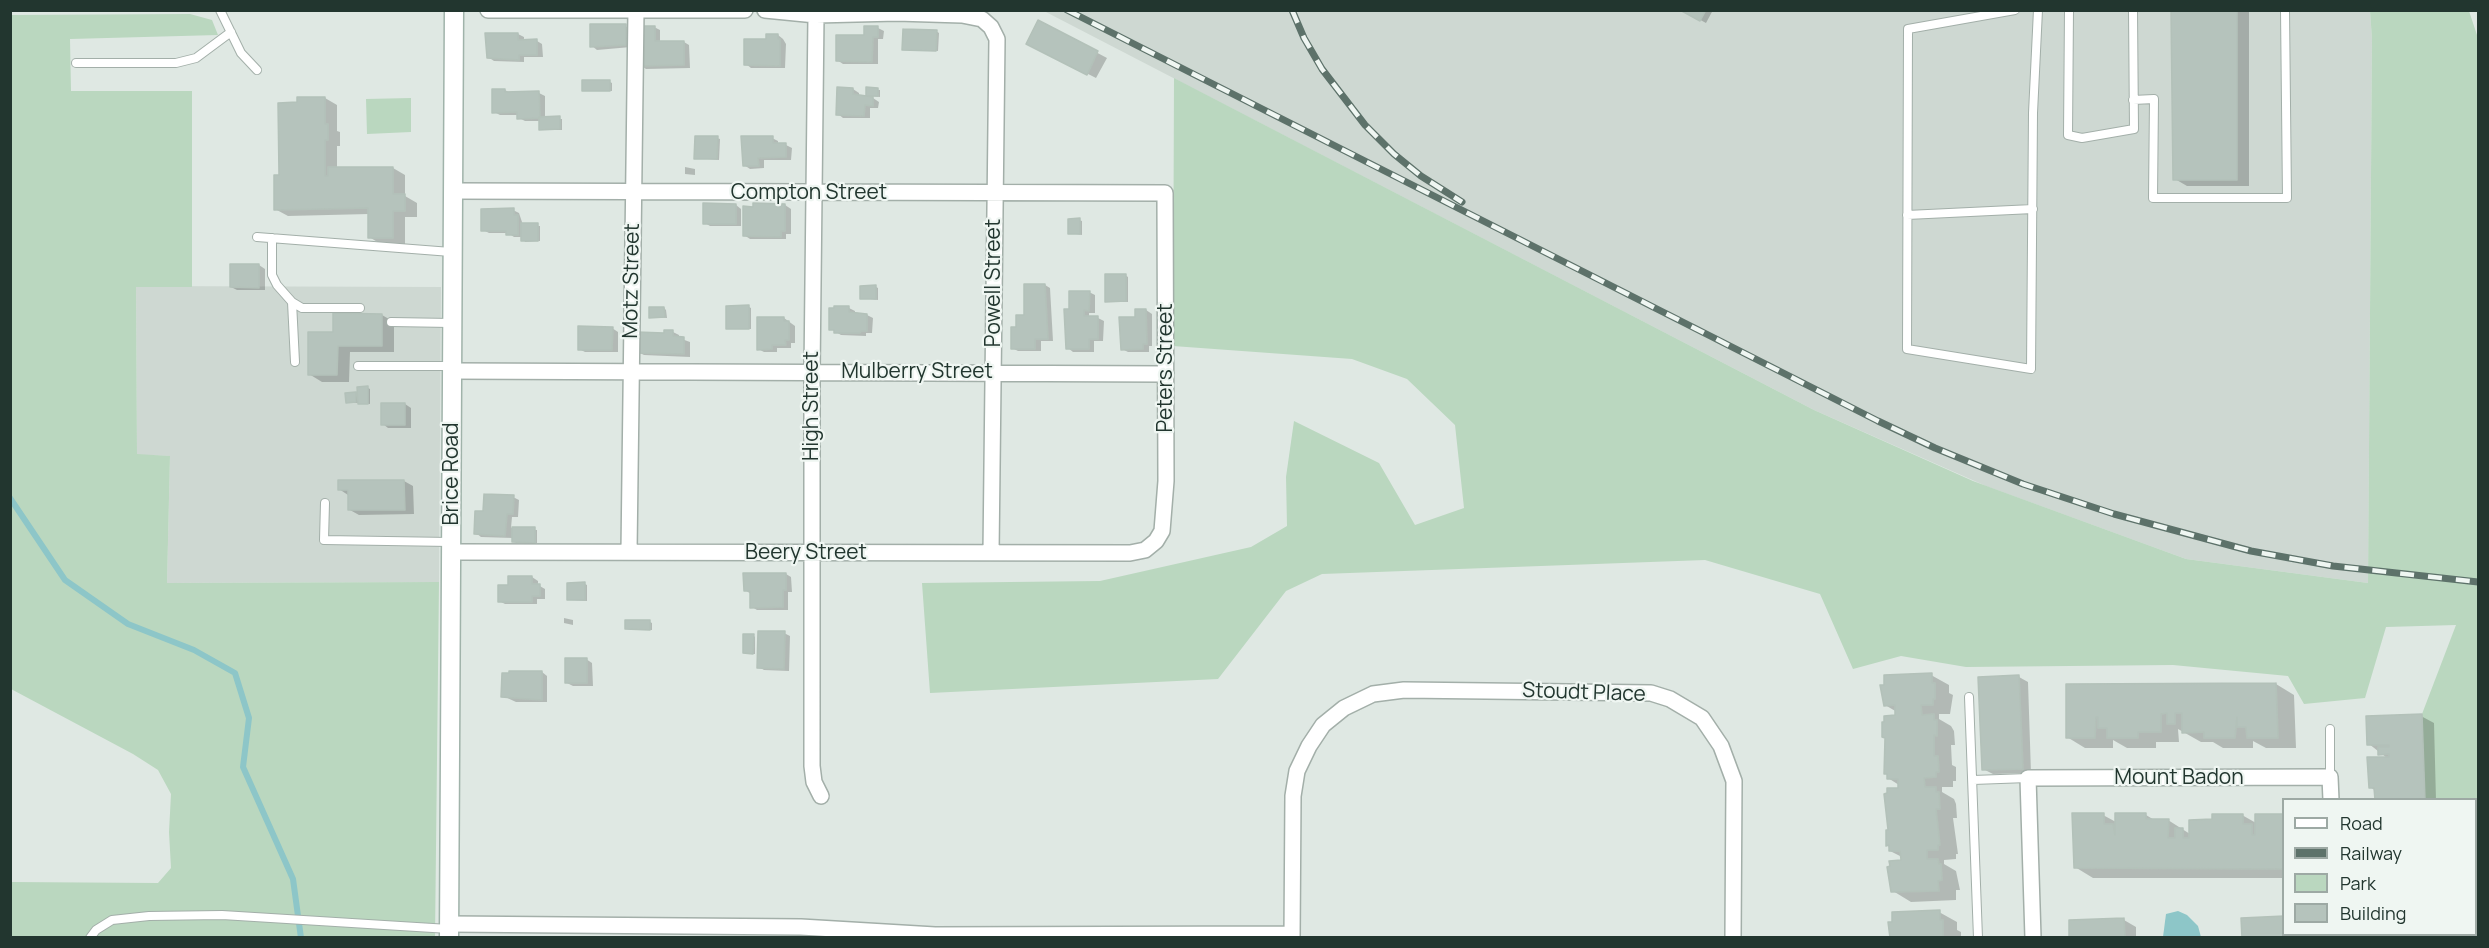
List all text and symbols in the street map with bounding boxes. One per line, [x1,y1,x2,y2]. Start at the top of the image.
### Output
street label: Compton Street [731,180,887,206]
street label: Powell Street [981,219,1007,347]
street label: Motz Street [618,223,646,339]
street label: Peters Street [1153,303,1179,433]
street label: High Street [799,351,825,461]
street label: Mulberry Street [841,359,993,385]
street label: Brice Road [439,423,465,525]
street label: Beery Street [745,540,867,566]
street label: Stoudt Place [1522,678,1646,708]
street label: Mount Badon [2114,765,2244,791]
legend [2282,798,2477,936]
text: Road [2340,811,2383,835]
text: Railway [2340,841,2402,865]
text: Park [2340,871,2376,895]
text: Building [2340,901,2406,925]

